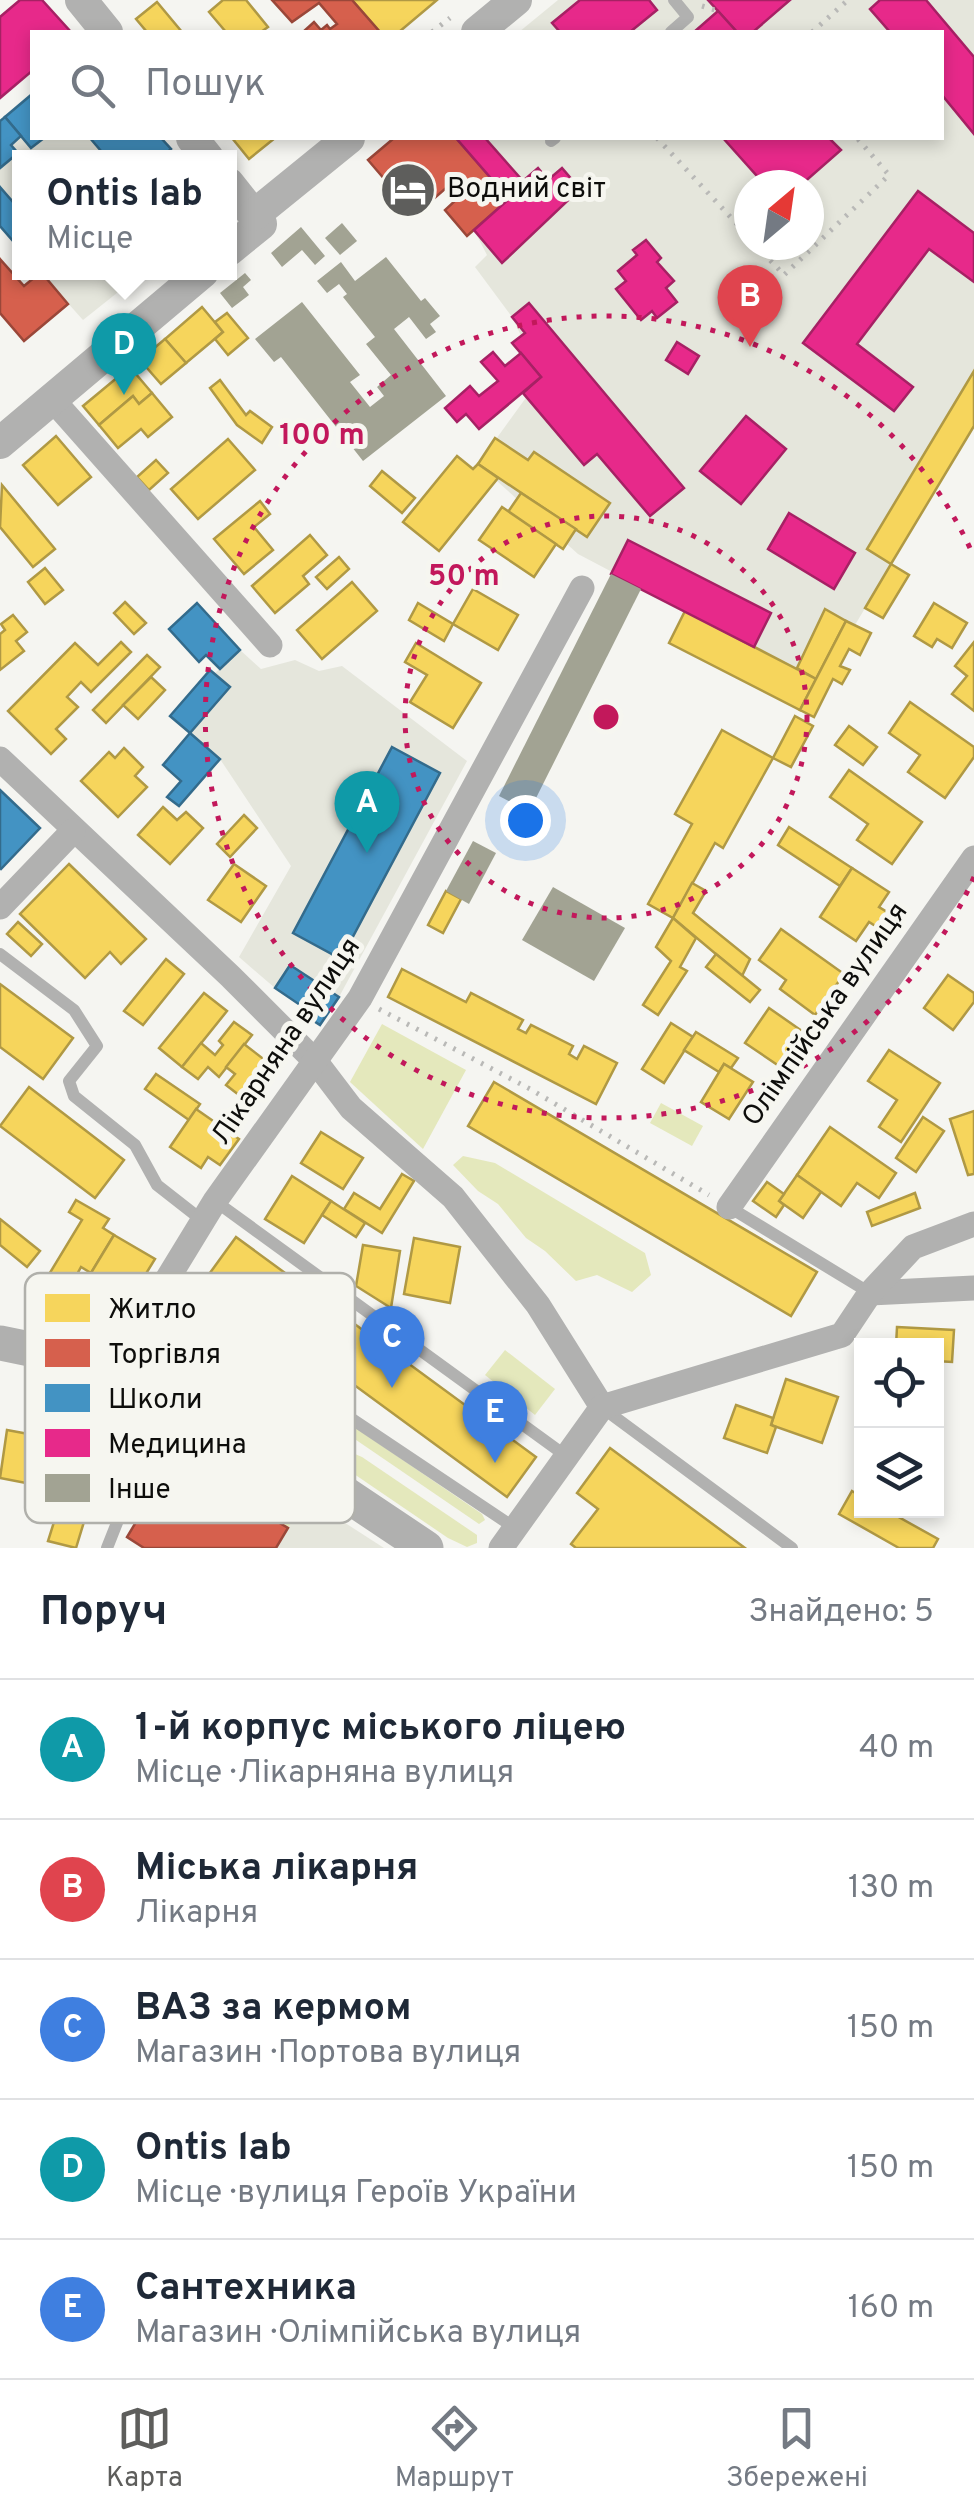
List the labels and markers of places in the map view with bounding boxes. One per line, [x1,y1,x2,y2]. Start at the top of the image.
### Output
hotel icon: Водний світ [378,160,438,220]
place label: Водний світ [447,172,606,208]
pin: B [718,264,782,347]
pin: D [92,312,156,395]
centre of rings [588,699,624,735]
pin: A [334,770,400,853]
pin: C [360,1306,424,1388]
pin: E [462,1380,528,1463]

